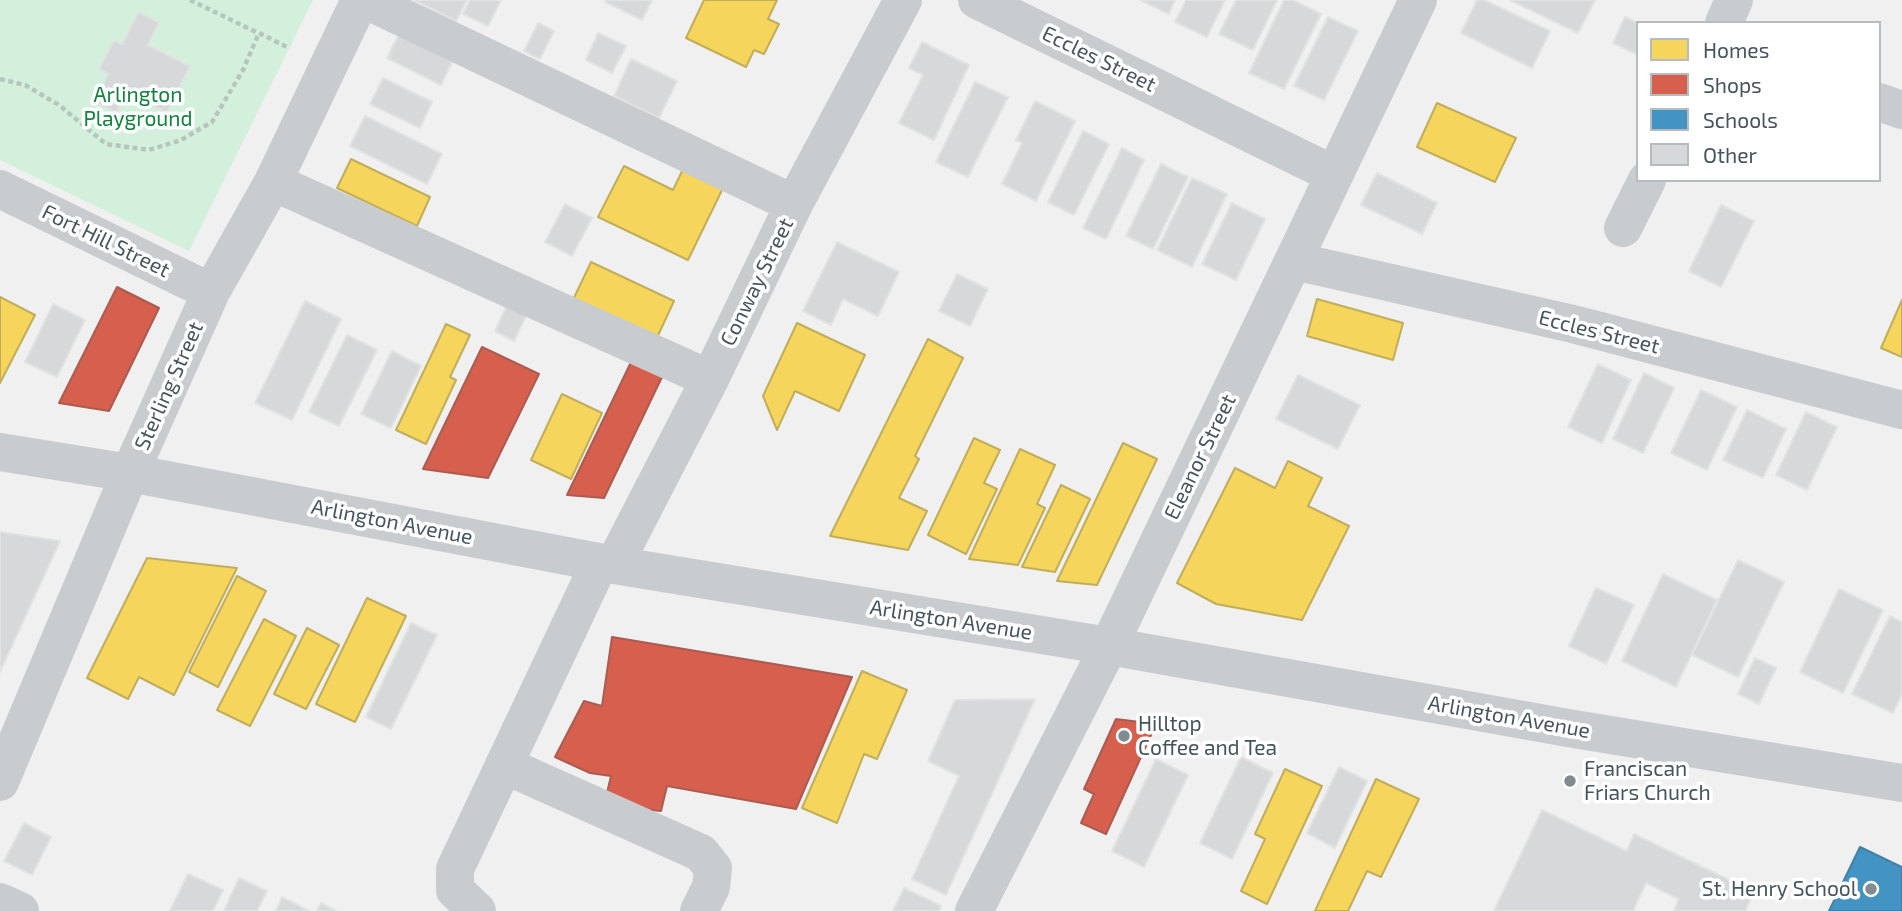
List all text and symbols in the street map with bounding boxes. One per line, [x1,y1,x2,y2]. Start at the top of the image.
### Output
street label: Eccles Street [1038,21,1160,97]
legend [1636,21,1881,182]
text: Homes [1703,37,1769,62]
text: Shops [1703,72,1762,97]
park label: Arlington Playground [83,82,193,132]
text: Schools [1703,107,1778,132]
text: Other [1703,142,1757,167]
street label: Fort Hill Street [38,199,174,283]
street label: Conway Street [715,214,799,350]
street label: Eccles Street [1536,305,1662,359]
street label: Sterling Street [129,318,209,454]
street label: Eleanor Street [1159,390,1241,524]
street label: Arlington Avenue [309,494,475,550]
street label: Arlington Avenue [868,595,1034,645]
street label: Arlington Avenue [1426,690,1592,744]
place label: Hilltop Coffee and Tea [1138,711,1277,761]
marker: Hilltop Coffee and Tea [1116,728,1132,744]
place label: Franciscan Friars Church [1584,756,1711,806]
marker: Franciscan Friars Church [1562,773,1578,789]
place label: St. Henry School [1702,876,1857,902]
marker: St. Henry School [1863,881,1879,897]

